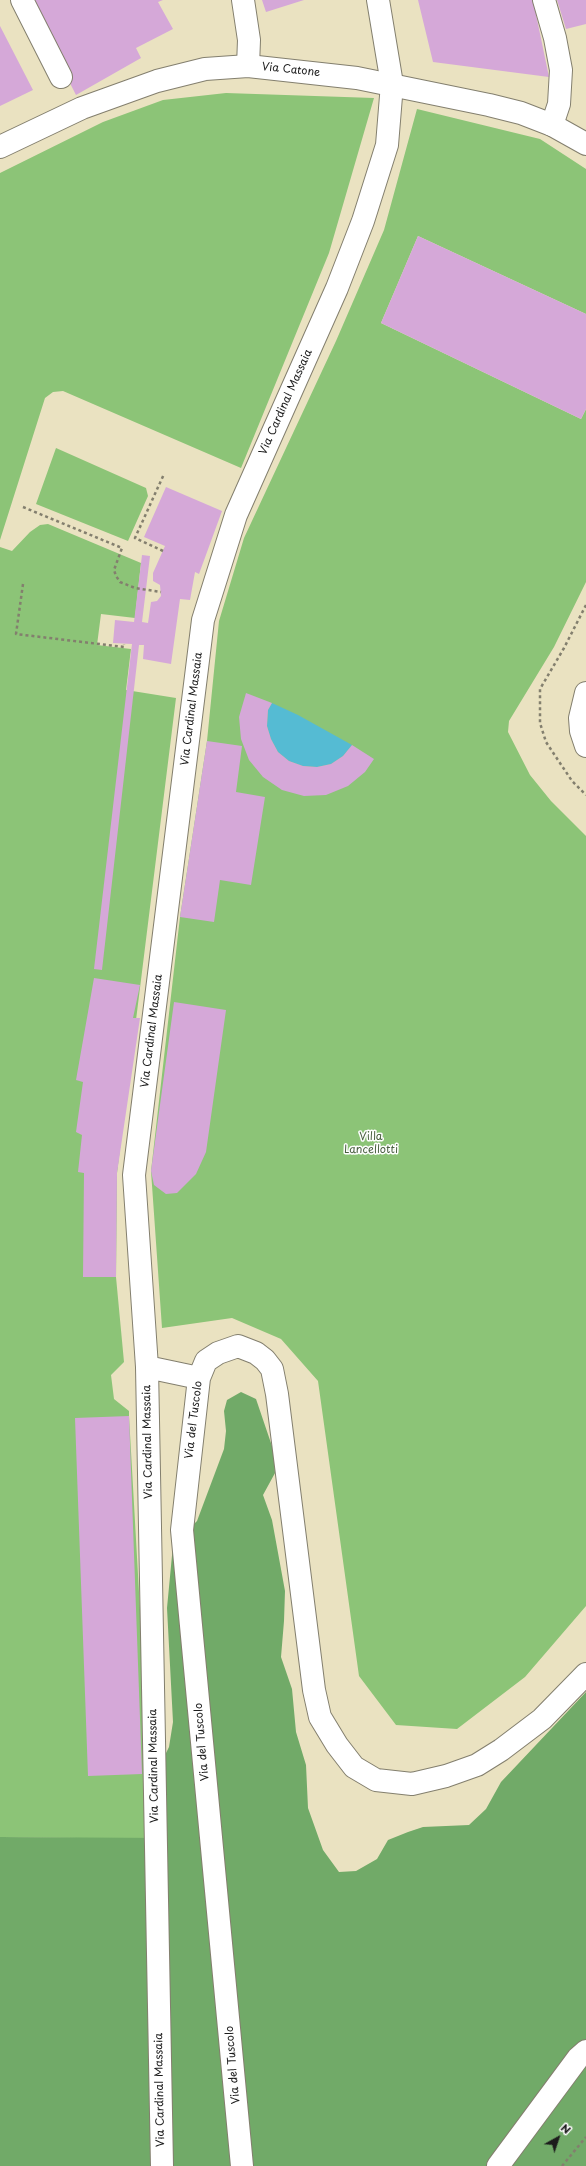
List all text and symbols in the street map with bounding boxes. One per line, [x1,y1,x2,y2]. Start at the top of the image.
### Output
street label: Via Catone [261,60,321,80]
street label: Via Cardinal Massaia [257,347,315,457]
street label: Via Cardinal Massaia [178,652,206,766]
street label: Via Cardinal Massaia [138,974,166,1088]
park label: Villa Lancellotti [344,1130,398,1156]
street label: Via del Tuscolo [183,1380,205,1460]
street label: Via Cardinal Massaia [140,1385,156,1499]
street label: Via del Tuscolo [192,1702,212,1782]
street label: Via Cardinal Massaia [146,1709,162,1823]
street label: Via del Tuscolo [223,2025,243,2105]
street label: Via Cardinal Massaia [152,2033,168,2147]
north arrow [538,2118,578,2158]
text: N [557,2119,575,2138]

